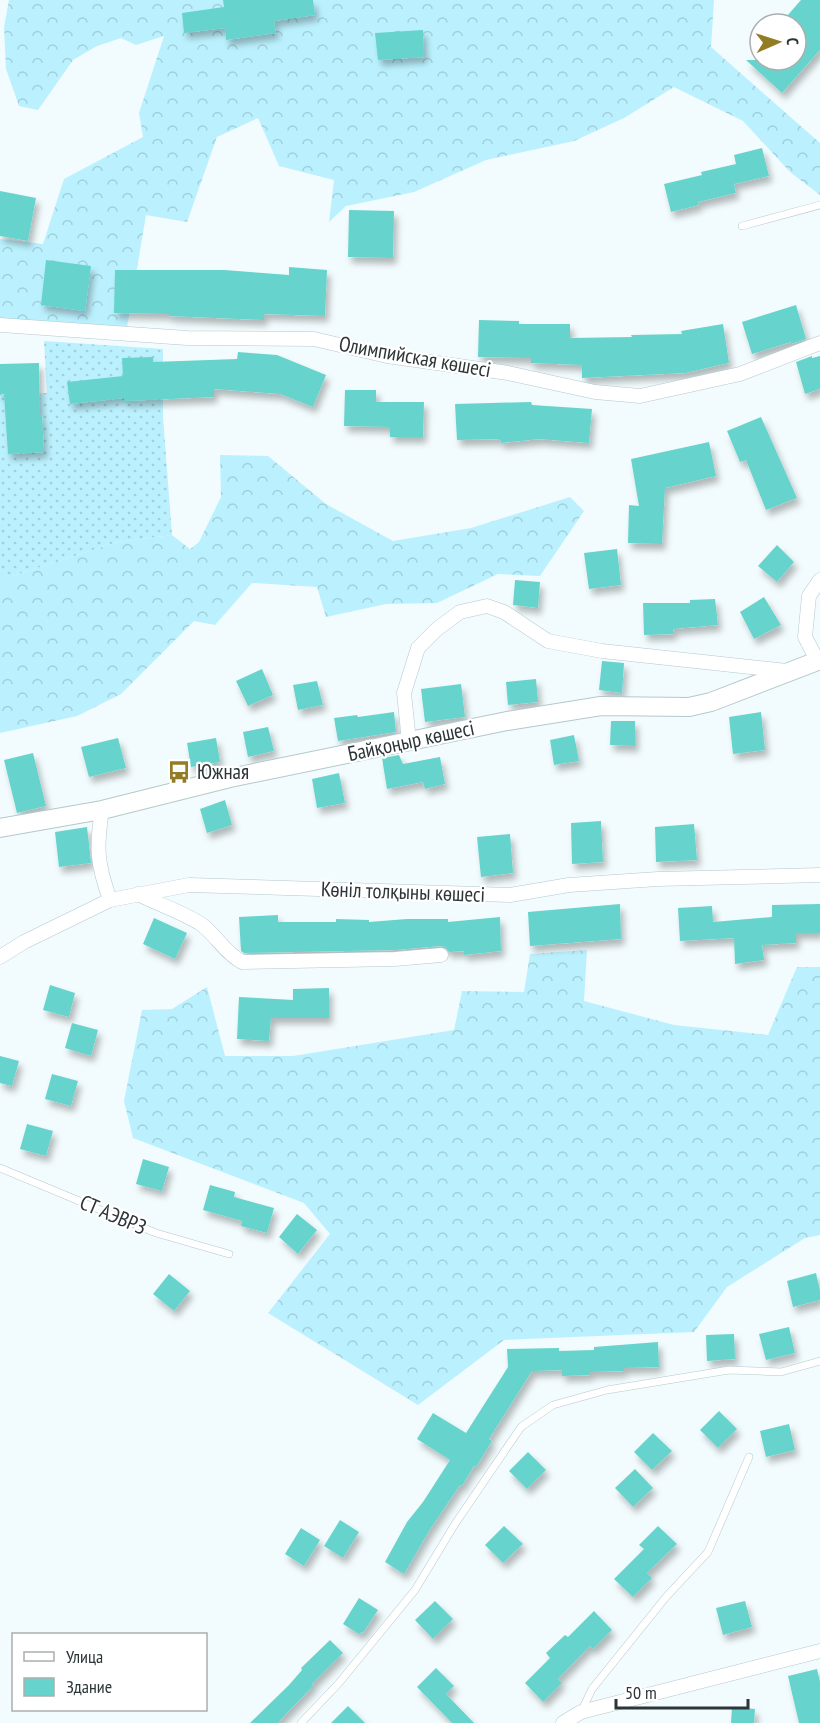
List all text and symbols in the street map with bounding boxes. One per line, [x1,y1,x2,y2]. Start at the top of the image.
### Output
north arrow [748,12,808,72]
text: С [783,37,803,46]
street label: Олимпийская көшесі [337,330,493,383]
street label: Байқоңыр көшесі [345,714,477,767]
place label: Южная [197,758,249,785]
bus stop icon: Южная [166,759,192,785]
street label: Көніл толқыны көшесі [321,875,485,908]
street label: СТ АЭВРЗ [76,1188,151,1241]
legend [12,1633,207,1711]
text: Улица [66,1645,103,1668]
scale bar [616,1672,748,1710]
text: Здание [66,1675,112,1698]
text: 50 m [625,1681,657,1704]

